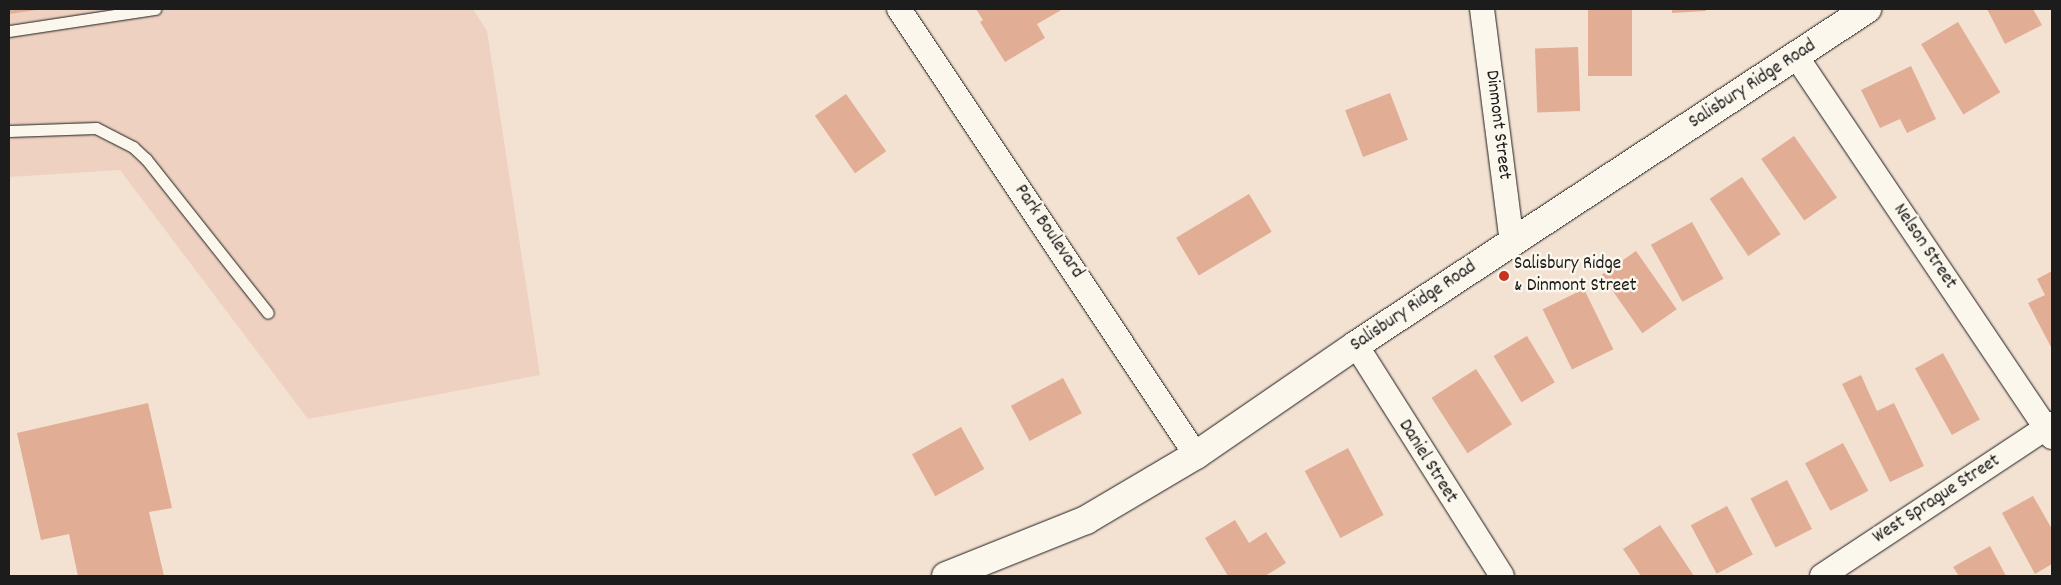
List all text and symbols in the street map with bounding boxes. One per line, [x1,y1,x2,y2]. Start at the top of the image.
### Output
street label: Salisbury Ridge Road [1685,35,1821,135]
street label: Dinmont Street [1479,69,1515,181]
street label: Park Boulevard [1008,181,1088,283]
street label: Nelson Street [1887,200,1961,294]
place label: Salisbury Ridge & Dinmont Street [1514,254,1637,298]
street label: Salisbury Ridge Road [1347,256,1481,358]
marker: Salisbury Ridge & Dinmont Street [1498,270,1510,282]
street label: Daniel Street [1392,416,1462,508]
street label: West Sprague Street [1869,450,2005,550]

